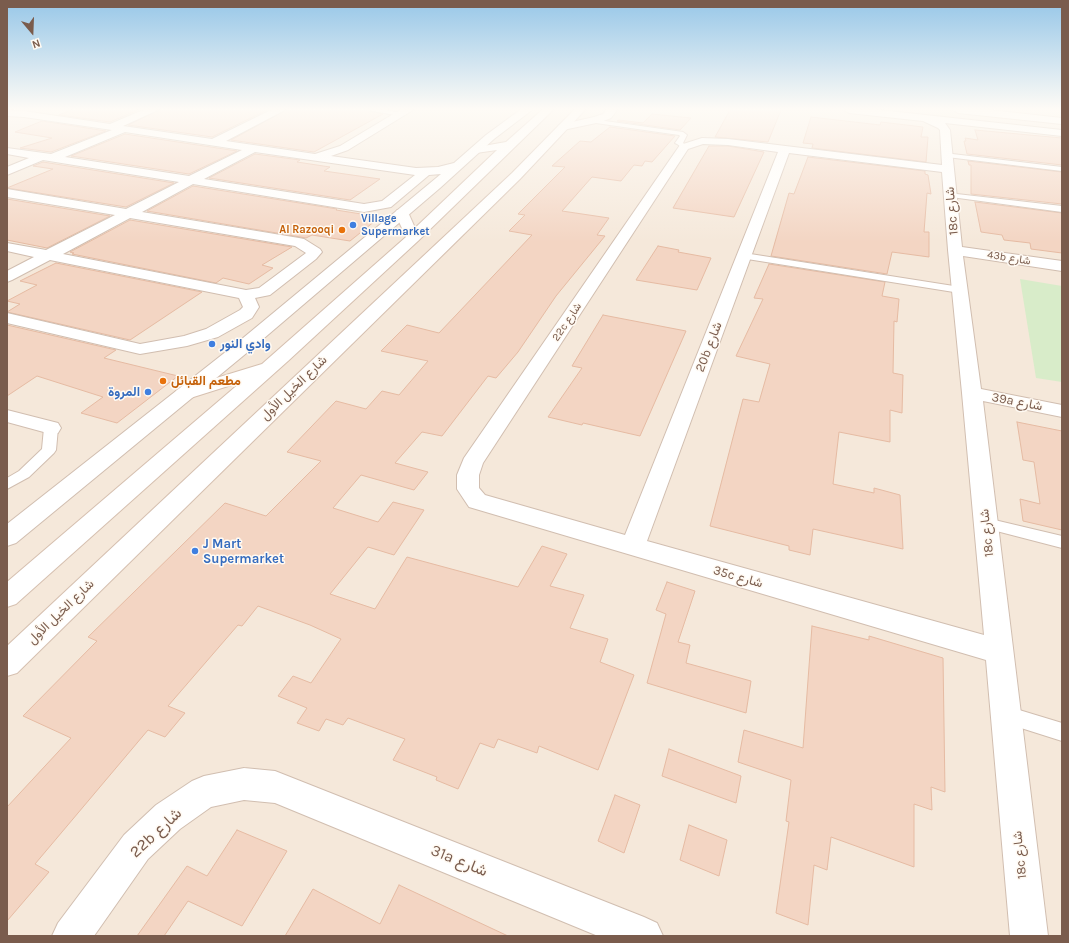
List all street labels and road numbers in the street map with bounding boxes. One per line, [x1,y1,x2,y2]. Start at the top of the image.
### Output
street label: 18c شارع [942,186,962,236]
street label: 43b شارع [986,248,1032,268]
street label: 22c شارع [549,300,585,344]
street label: 20b شارع [692,320,726,374]
street label: شارع الخيل الأول [258,352,330,424]
street label: 39a شارع [990,389,1044,415]
street label: 18c شارع [977,508,997,558]
street label: 35c شارع [711,562,765,592]
street label: شارع الخيل الأول [25,576,97,648]
street label: 22b شارع [126,804,186,862]
street label: 18c شارع [1010,830,1030,880]
street label: 31a شارع [428,841,490,881]

